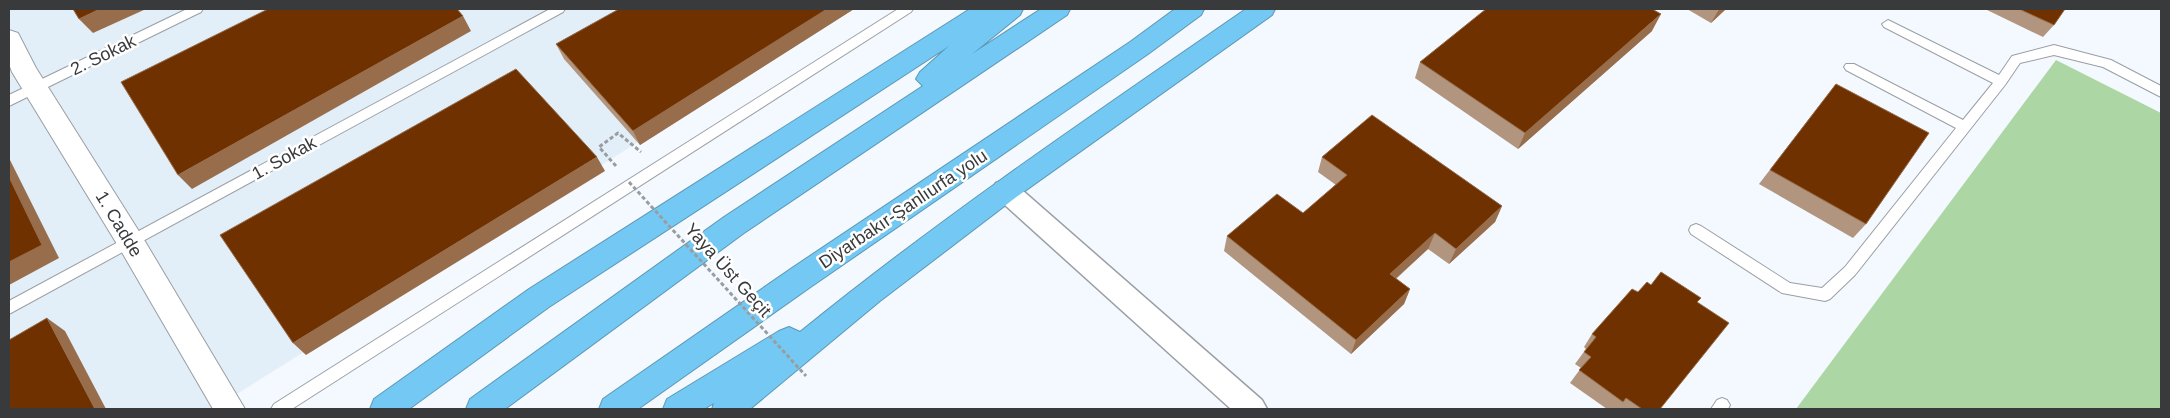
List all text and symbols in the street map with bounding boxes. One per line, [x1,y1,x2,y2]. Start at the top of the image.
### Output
street label: 2. Sokak [67,30,140,79]
street label: 1. Sokak [249,132,320,184]
street label: Diyarbakır-Şanlıurfa yolu [815,145,991,273]
street label: 1. Cadde [92,188,146,260]
street label: Yaya Üst Geçit [681,219,775,321]

